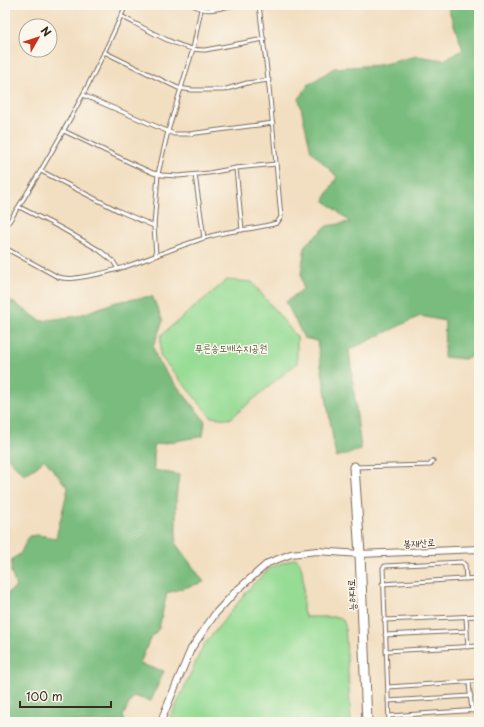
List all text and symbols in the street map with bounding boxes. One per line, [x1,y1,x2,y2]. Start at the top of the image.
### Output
north arrow [18,18,58,58]
text: N [37,23,56,40]
park label: 푸른송도배수지공원 [195,340,267,355]
street label: 봉재산로 [403,534,435,550]
street label: 능허대로 [343,579,359,611]
scale bar [20,683,111,709]
text: 100 m [26,687,63,705]

